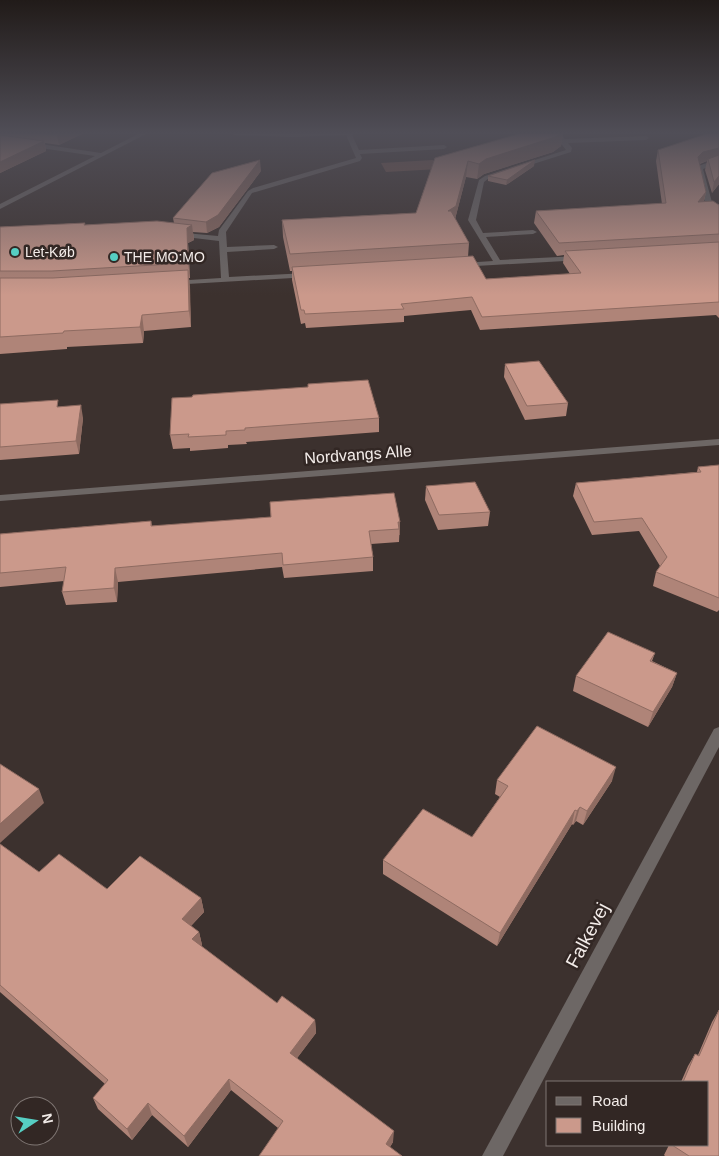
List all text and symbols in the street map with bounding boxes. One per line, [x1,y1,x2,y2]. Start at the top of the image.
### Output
place label: Let-Køb [25,244,75,260]
marker: Let-Køb [9,246,21,258]
place label: THE MO:MO [124,249,205,265]
marker: THE MO:MO [108,251,120,263]
street label: Nordvangs Alle [304,442,412,467]
street label: Falkevej [562,899,613,971]
legend [546,1081,709,1146]
text: Road [592,1092,628,1109]
north arrow [10,1096,60,1146]
text: N [39,1112,57,1125]
text: Building [592,1117,645,1134]

